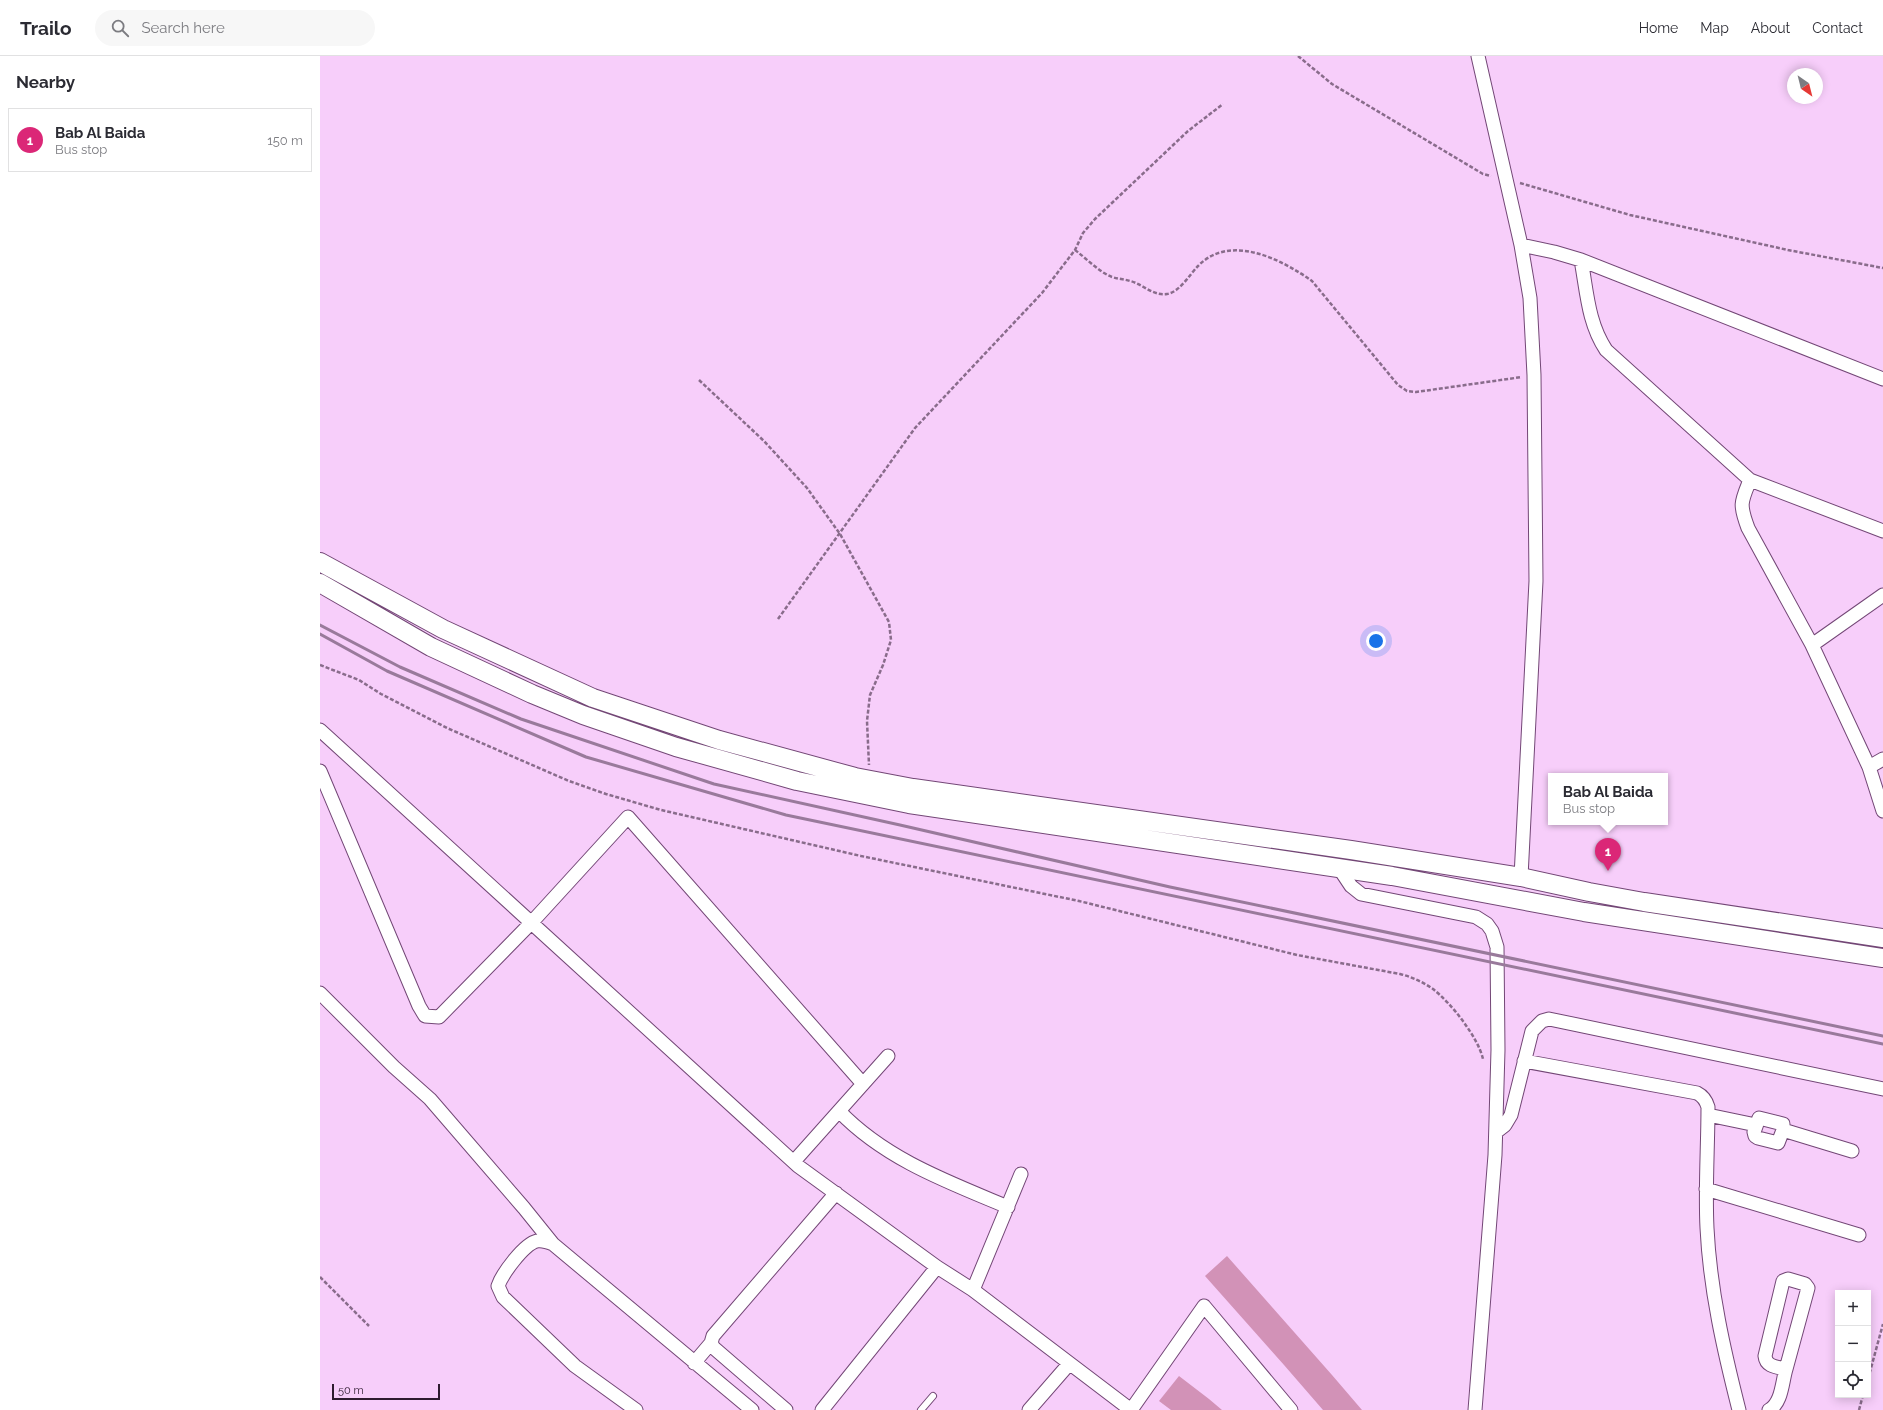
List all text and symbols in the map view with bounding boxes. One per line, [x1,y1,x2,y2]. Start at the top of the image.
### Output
search box [95,10,375,46]
text: Trailo [20,17,71,39]
icon: search [109,17,131,39]
text: Search here [141,19,225,37]
text: Home [1639,20,1678,36]
text: Map [1700,20,1729,36]
text: About [1751,20,1790,36]
text: Contact [1812,20,1863,36]
north arrow [1787,68,1823,104]
text: Nearby [16,72,75,92]
text: Bab Al Baida [55,124,145,142]
text: 1 [27,133,33,148]
text: 150 m [267,133,303,148]
text: Bus stop [55,142,107,157]
your location [1366,631,1386,651]
popup [1548,773,1668,825]
text: Bab Al Baida [1563,783,1653,801]
text: Bus stop [1563,801,1615,816]
pin: 1 [1595,838,1621,871]
map controls [1835,1290,1871,1398]
button: + [1835,1290,1871,1326]
button: − [1835,1326,1871,1362]
button: locate [1835,1362,1871,1398]
scale bar [332,1382,440,1401]
text: 50 m [338,1384,364,1397]

